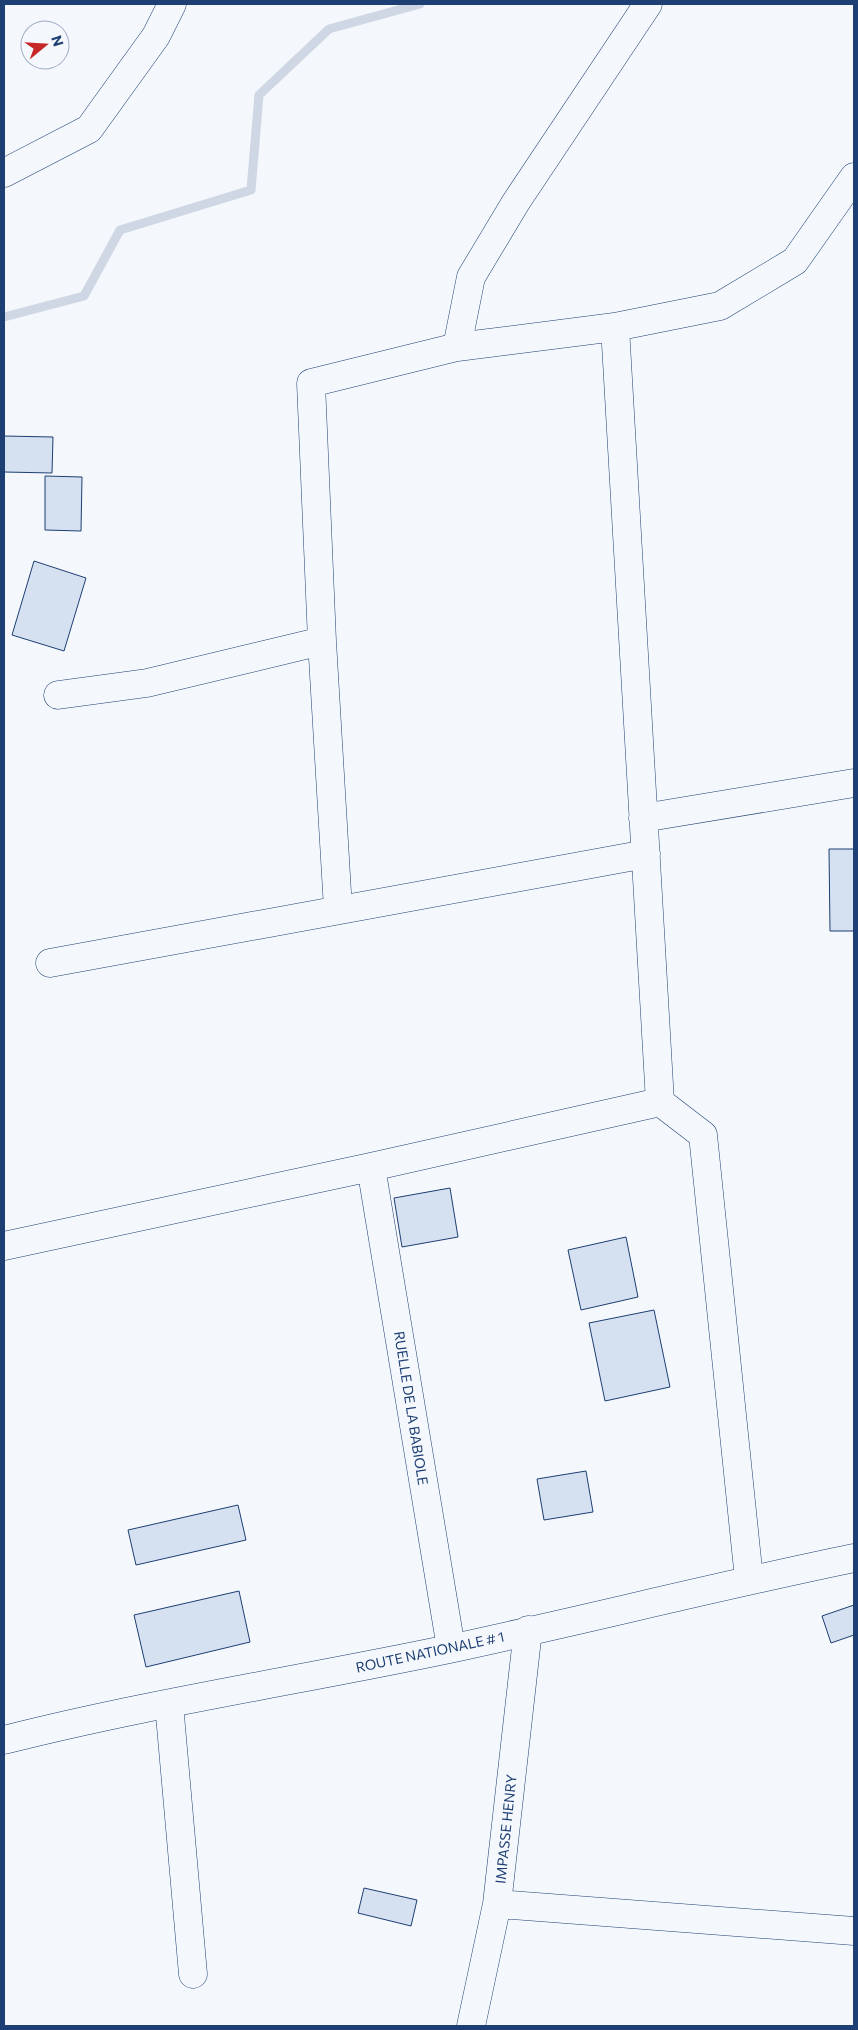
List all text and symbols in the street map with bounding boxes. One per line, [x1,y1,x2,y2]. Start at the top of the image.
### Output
north arrow [20,20,70,70]
text: N [48,33,68,48]
street label: RUELLE DE LA BABIOLE [391,1330,432,1486]
street label: ROUTE NATIONALE # 1 [354,1627,506,1676]
street label: IMPASSE HENRY [491,1773,520,1885]

